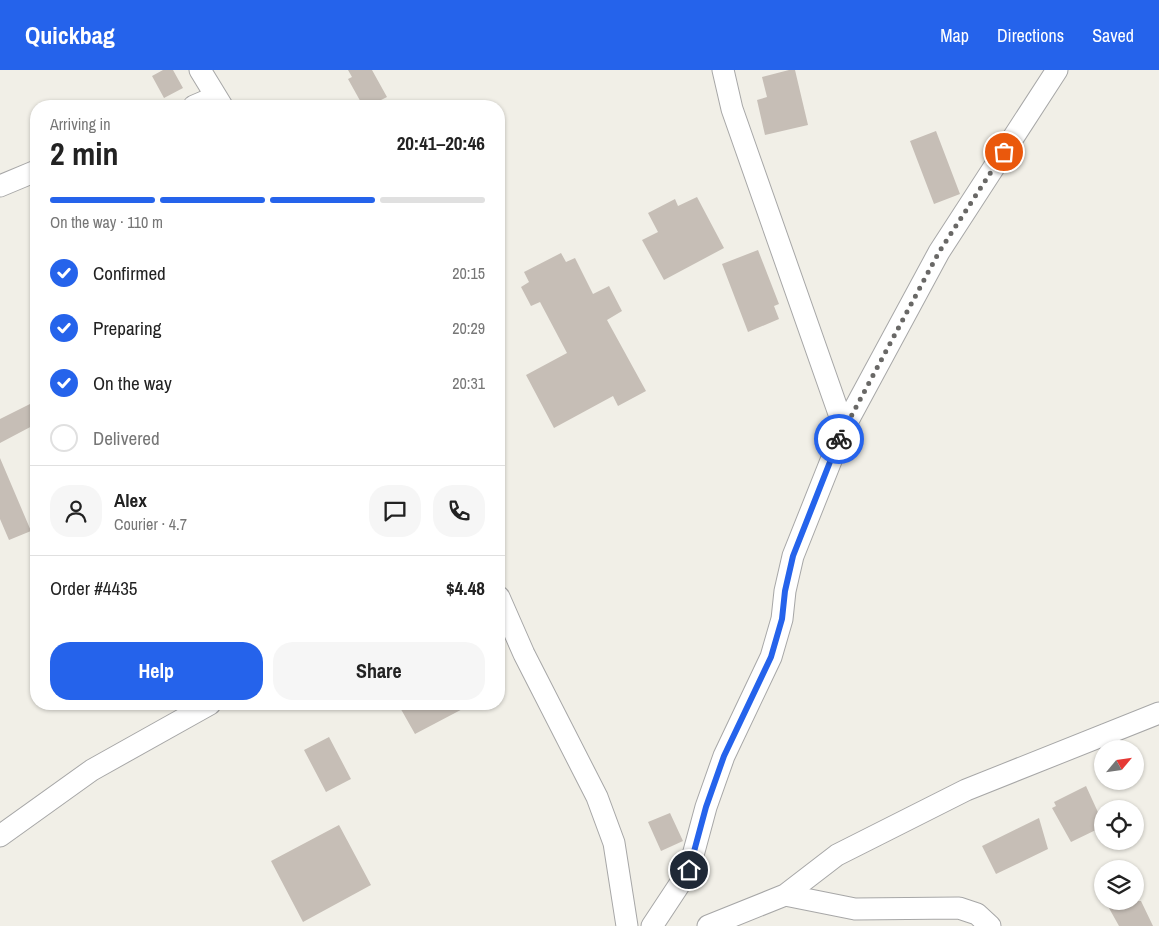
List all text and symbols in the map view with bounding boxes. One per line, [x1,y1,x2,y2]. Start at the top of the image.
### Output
text: Quickbag [25,19,115,51]
text: Map [940,23,969,48]
text: Directions [997,23,1064,48]
text: Saved [1092,23,1134,48]
text: Arriving in [50,113,111,135]
text: 20:41–20:46 [397,130,485,156]
pin [983,131,1025,173]
text: 2 min [50,132,119,175]
icon: bag [990,138,1018,166]
text: On the way · 110 m [50,211,163,233]
icon: check [50,259,78,287]
text: Confirmed [93,260,166,286]
text: 20:15 [452,262,485,284]
icon: check [50,314,78,342]
text: Preparing [93,315,161,341]
text: 20:29 [452,317,485,339]
icon: check [50,369,78,397]
text: On the way [93,370,172,396]
text: 20:31 [452,372,485,394]
courier [814,414,864,464]
text: Delivered [93,425,160,451]
icon: bike [825,425,853,453]
button: person [50,485,102,537]
button: chat [369,485,421,537]
button: phone [433,485,485,537]
text: Alex [114,487,147,513]
text: Courier · 4.7 [114,513,187,535]
text: Order #4435 [50,575,137,601]
text: $4.48 [446,575,485,601]
button: Help [50,642,263,700]
button: Share [273,642,485,700]
north arrow [1094,740,1144,790]
map controls [1094,740,1144,910]
button: locate [1094,800,1144,850]
pin [668,849,710,891]
icon: home [675,856,703,884]
button: layers [1094,860,1144,910]

